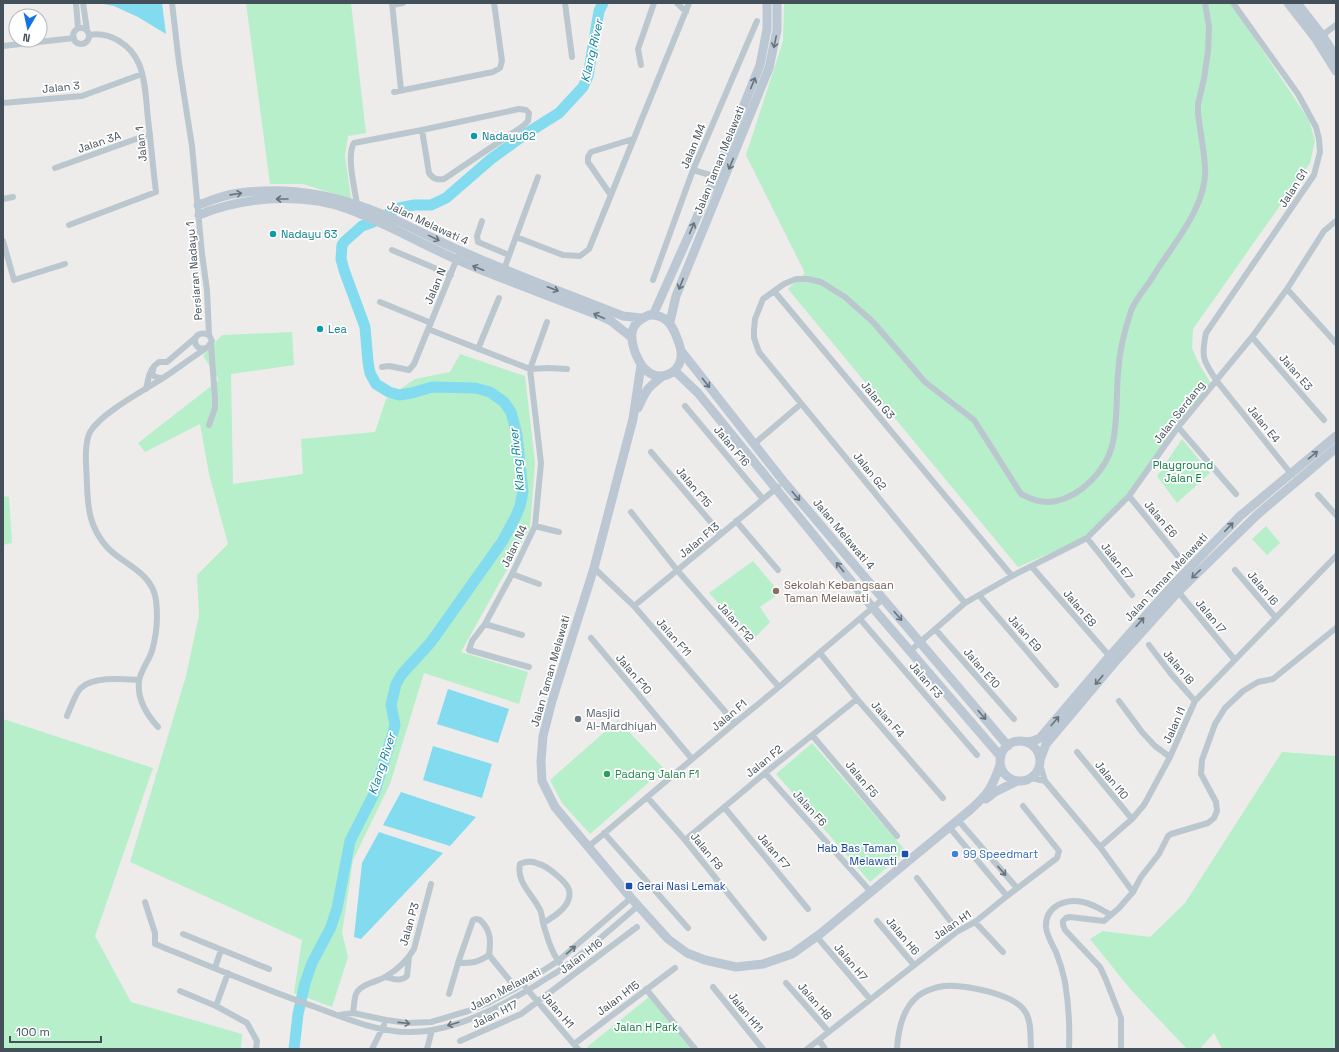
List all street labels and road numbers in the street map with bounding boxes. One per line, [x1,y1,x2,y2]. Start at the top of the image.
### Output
street label: Jalan 3 [41,78,81,96]
street label: Jalan Taman Melawati [691,104,747,216]
street label: Jalan M4 [677,121,709,171]
street label: Jalan 1 [132,125,150,163]
street label: Jalan 3A [76,128,122,156]
street label: Jalan G1 [1275,166,1311,210]
street label: Jalan Melawati 4 [385,198,471,248]
street label: Persiaran Nadayu 1 [183,221,205,321]
street label: Jalan N [421,266,449,306]
street label: Jalan E3 [1276,351,1316,393]
street label: Jalan G3 [858,378,898,422]
street label: Jalan Serdang [1150,378,1208,446]
street label: Jalan E4 [1245,402,1283,446]
street label: Jalan F16 [711,423,753,469]
street label: Jalan G2 [850,449,890,493]
street label: Jalan F15 [673,464,715,510]
street label: Jalan Melawati 4 [810,496,878,572]
street label: Jalan E6 [1141,498,1181,541]
street label: Jalan F13 [676,519,722,561]
street label: Jalan N4 [498,522,530,569]
street label: Jalan Taman Melawati [1122,530,1211,624]
street label: Jalan E7 [1098,540,1136,582]
street label: Jalan I6 [1245,568,1282,608]
street label: Jalan E8 [1060,587,1100,630]
street label: Jalan I7 [1193,596,1229,636]
street label: Jalan F12 [715,599,757,645]
street label: Jalan E9 [1005,612,1045,654]
street label: Jalan Taman Melawati [527,613,573,728]
street label: Jalan F11 [654,615,694,659]
street label: Jalan E10 [961,645,1003,691]
street label: Jalan I8 [1161,647,1198,687]
street label: Jalan F10 [613,651,655,697]
street label: Jalan F3 [906,659,946,701]
street label: Jalan F1 [709,696,749,734]
street label: Jalan F4 [868,698,908,740]
street label: Jalan I1 [1160,705,1188,745]
street label: Jalan F2 [743,742,786,780]
street label: Jalan F5 [843,758,882,801]
street label: Jalan I10 [1092,758,1132,802]
street label: Jalan F6 [790,787,830,829]
street label: Jalan F8 [688,830,726,873]
street label: Jalan F7 [755,830,793,872]
street label: Jalan P3 [396,900,422,947]
street label: Jalan H1 [930,907,974,943]
street label: Jalan H6 [883,914,923,958]
street label: Jalan H16 [557,935,605,977]
street label: Jalan H7 [831,940,871,984]
street label: Jalan Melawati [467,964,543,1014]
street label: Jalan H15 [594,977,642,1019]
street label: Jalan H8 [795,979,835,1023]
street label: Jalan H1 [539,989,577,1031]
street label: Jalan H11 [726,989,766,1035]
street label: Jalan H17 [470,997,520,1031]

